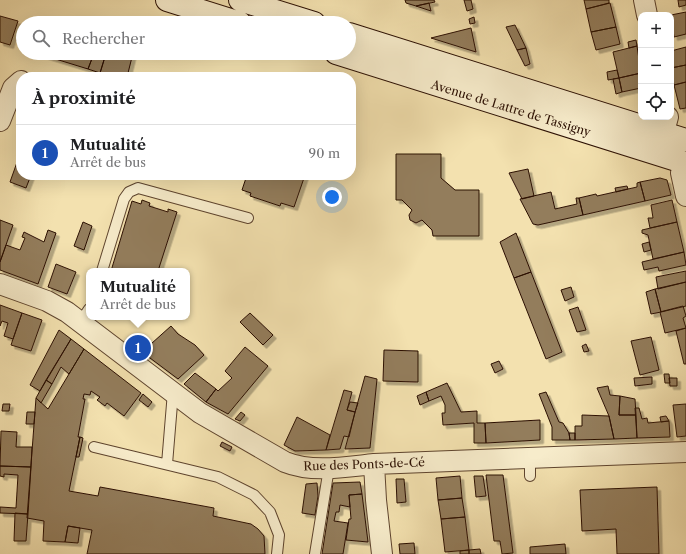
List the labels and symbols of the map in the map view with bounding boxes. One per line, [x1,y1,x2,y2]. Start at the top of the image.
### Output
street label: Avenue de Lattre de Tassigny [428,76,593,140]
your location [322,187,342,207]
pin: 1 [125,333,151,363]
street label: Rue des Ponts-de-Cé [303,454,425,474]

